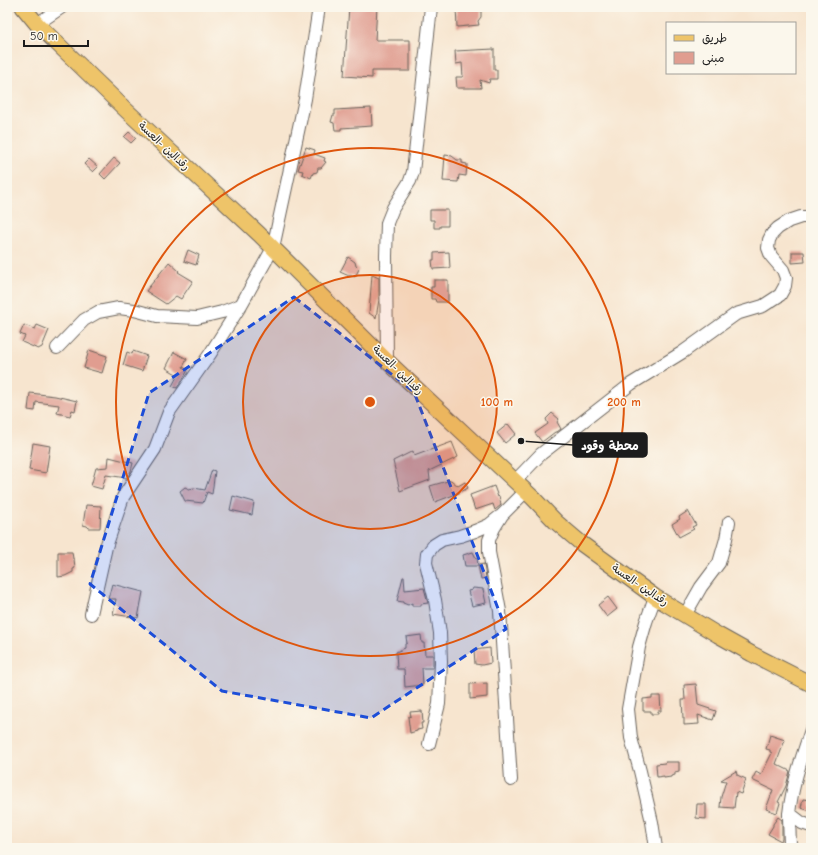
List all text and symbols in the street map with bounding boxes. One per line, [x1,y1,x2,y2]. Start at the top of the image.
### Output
scale bar [24,22,88,48]
legend [666,22,796,74]
text: 50 m [30,29,58,43]
text: طريق [702,31,727,45]
text: مبنى [702,51,725,66]
street label: رقدالين -العسة [136,119,192,173]
street label: رقدالين -العسة [370,343,426,397]
centre of rings [363,395,377,409]
text: 100 m [481,395,513,409]
text: 200 m [607,395,641,409]
callout: محطة وقود [573,433,647,457]
text: محطة وقود [581,439,639,454]
street label: رقدالين -العسة [609,561,671,609]

